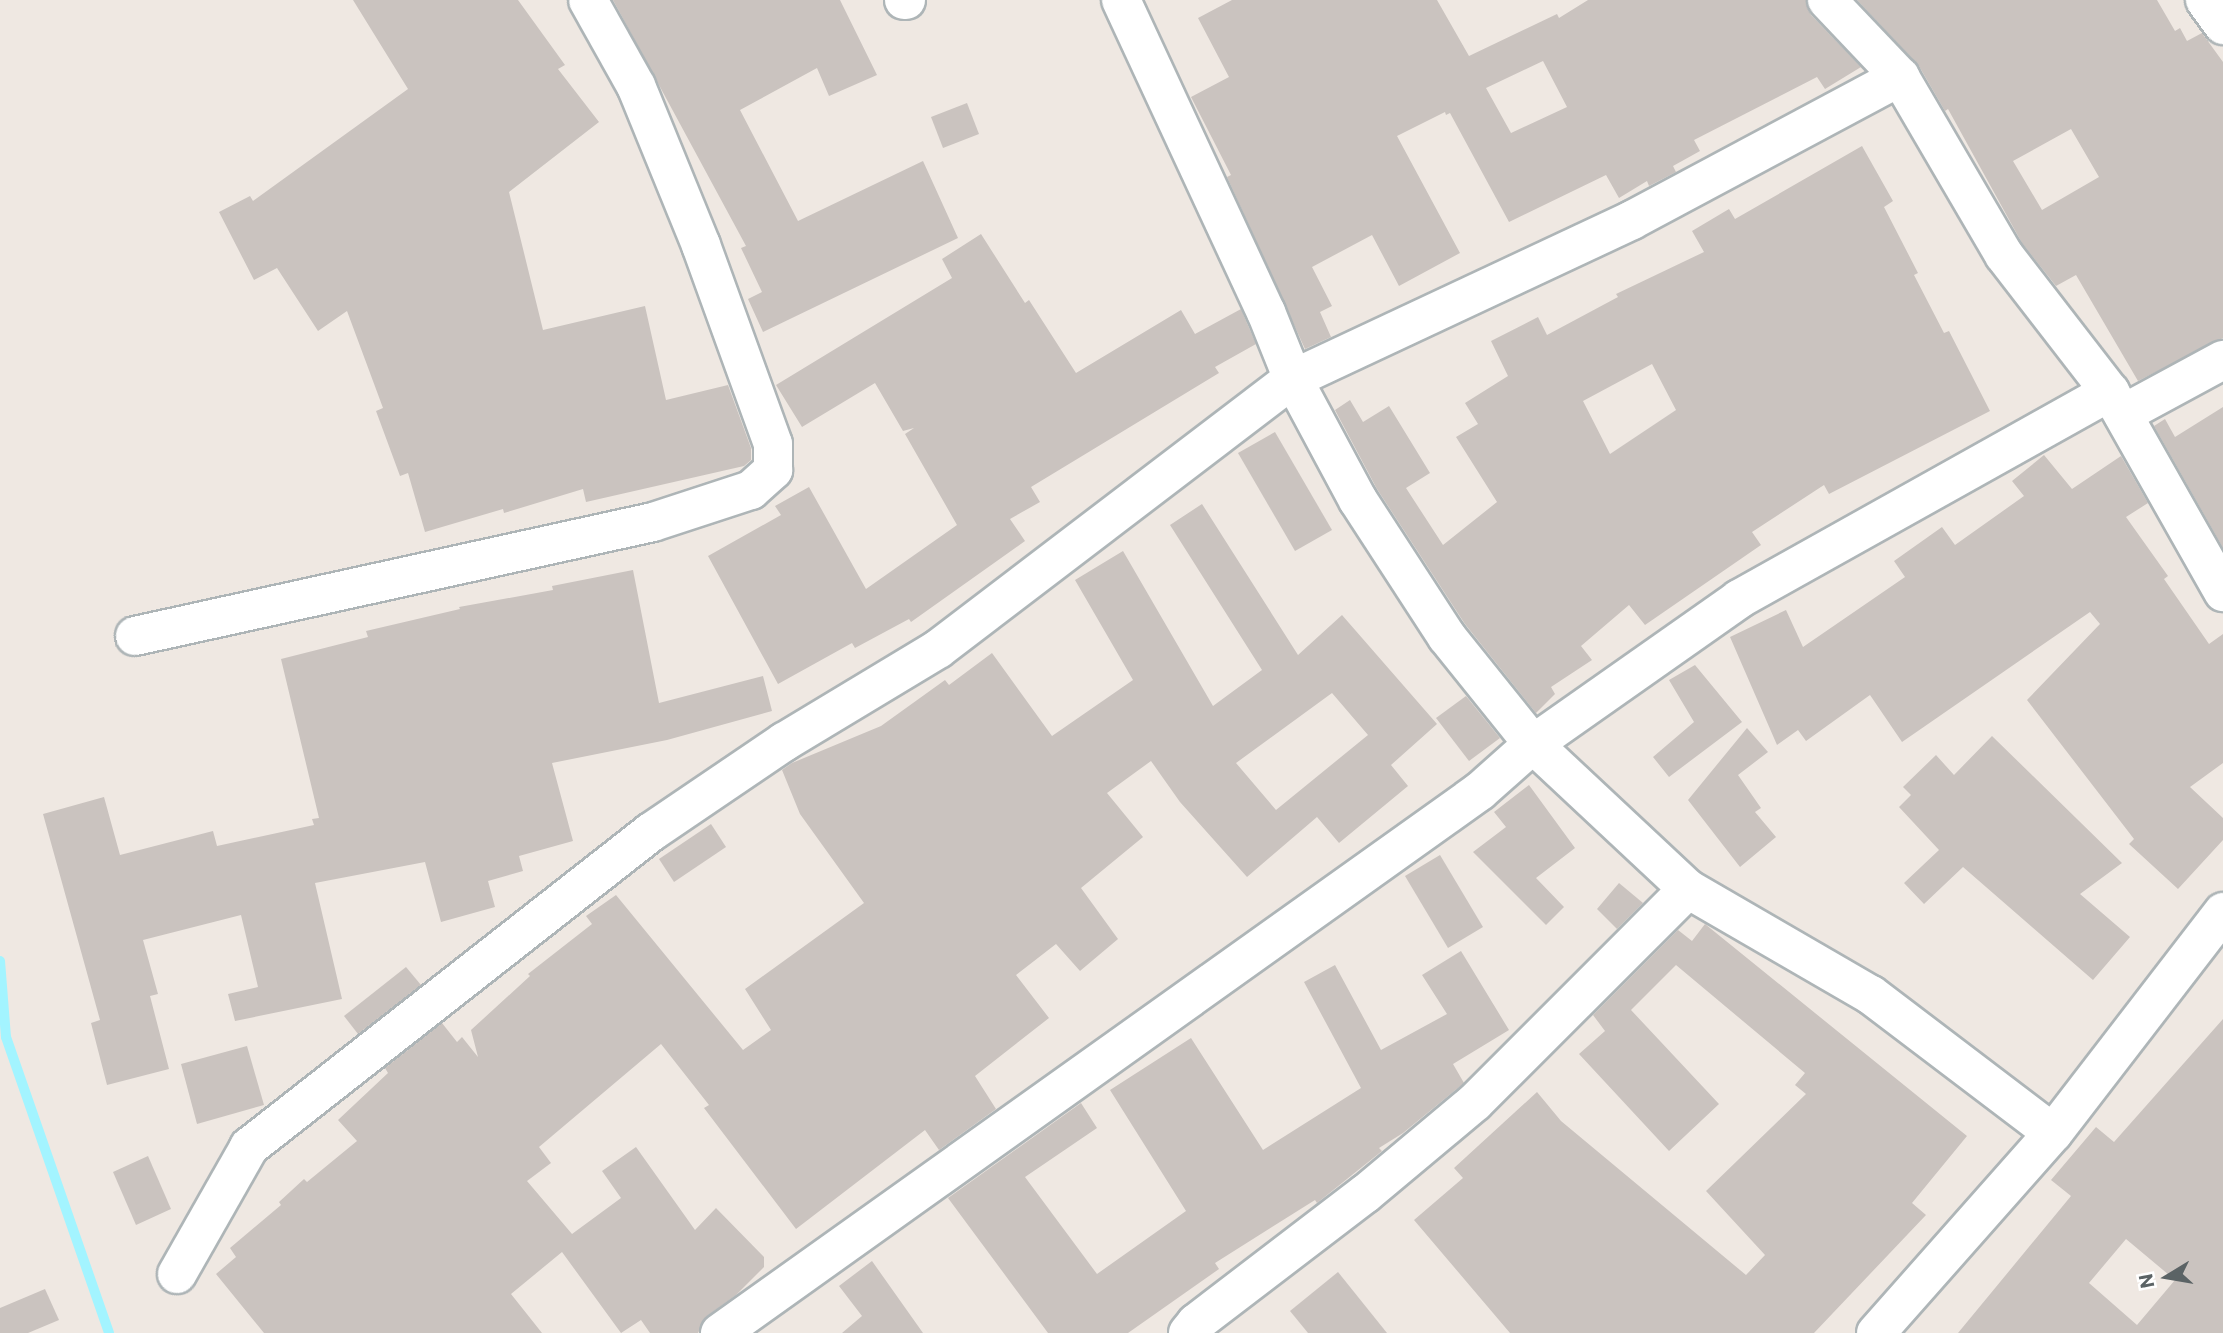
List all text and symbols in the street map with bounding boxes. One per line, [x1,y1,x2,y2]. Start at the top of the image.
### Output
north arrow [2132,1242,2202,1312]
text: N [2133,1272,2159,1290]

